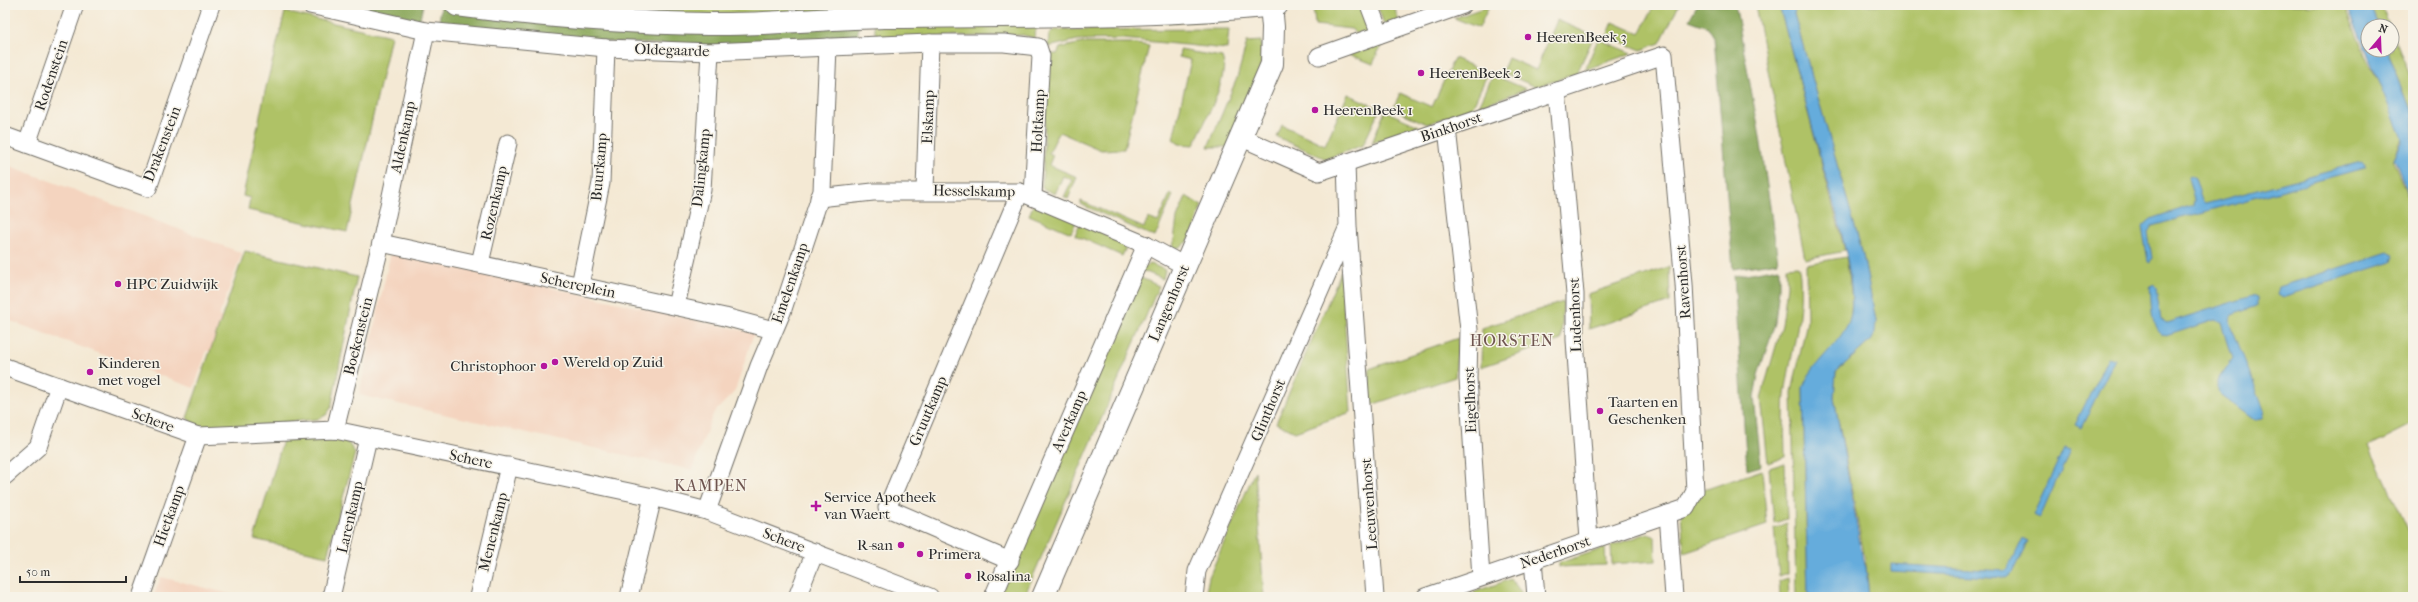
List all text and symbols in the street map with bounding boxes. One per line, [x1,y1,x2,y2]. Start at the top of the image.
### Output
north arrow [2360,18,2400,58]
text: N [2377,22,2390,37]
place label: HeerenBeek 3 [1536,28,1627,46]
marker: HeerenBeek 3 [1523,32,1533,42]
street label: Rodenstein [30,37,72,113]
street label: Oldegaarde [634,40,710,60]
place label: HeerenBeek 2 [1429,64,1521,82]
marker: HeerenBeek 2 [1416,68,1426,78]
street label: Holtkamp [1027,89,1049,153]
street label: Elskamp [918,90,938,144]
street label: Aldenkamp [386,99,419,176]
place label: HeerenBeek 1 [1323,101,1413,119]
street label: Drakenstein [139,103,185,184]
marker: HeerenBeek 1 [1310,105,1320,115]
street label: Binkhorst [1418,108,1485,146]
street label: Dalingkamp [688,128,714,208]
street label: Buurkamp [587,132,611,202]
street label: Rozenkamp [477,164,511,242]
street label: Hesselskamp [933,181,1015,201]
street label: Emelenkamp [768,240,812,326]
street label: Ravenhorst [1671,244,1695,320]
street label: Langenhorst [1145,261,1194,344]
street label: Schereplein [539,268,618,302]
place label: HPC Zuidwijk [126,275,219,293]
street label: Ludenhorst [1565,277,1585,353]
marker: HPC Zuidwijk [113,279,123,289]
street label: Boekenstein [340,295,376,377]
district label: HORSTEN [1470,331,1554,350]
place label: Wereld op Zuid [562,353,664,371]
place label: Kinderen met vogel [98,354,161,389]
place label: Christophoor [450,357,537,375]
marker: Wereld op Zuid [550,357,560,367]
marker: Christophoor [539,361,549,371]
street label: Eigelhorst [1460,366,1480,433]
marker: Kinderen met vogel [85,367,95,377]
street label: Gruutkamp [905,373,951,449]
street label: Glinthorst [1247,375,1289,444]
street label: Averkamp [1047,387,1091,455]
place label: Taarten en Geschenken [1608,393,1687,428]
street label: Schere [129,404,177,436]
marker: Taarten en Geschenken [1595,406,1605,416]
street label: Schere [448,446,495,472]
street label: Leeuwenhorst [1357,457,1381,551]
district label: KAMPEN [674,476,748,495]
street label: Larenkamp [333,479,367,555]
street label: Hietkamp [150,483,188,549]
place label: Service Apotheek van Waert [824,488,937,523]
street label: Menenkamp [474,491,512,573]
marker: Service Apotheek van Waert [811,501,821,511]
street label: Schere [760,524,808,556]
street label: Nederhorst [1517,531,1593,572]
place label: R-san [857,536,893,554]
marker: R-san [896,540,906,550]
place label: Primera [928,545,982,563]
marker: Primera [915,549,925,559]
scale bar [20,558,126,584]
text: 50 m [26,565,50,579]
place label: Rosalina [976,567,1032,585]
marker: Rosalina [963,571,973,581]

